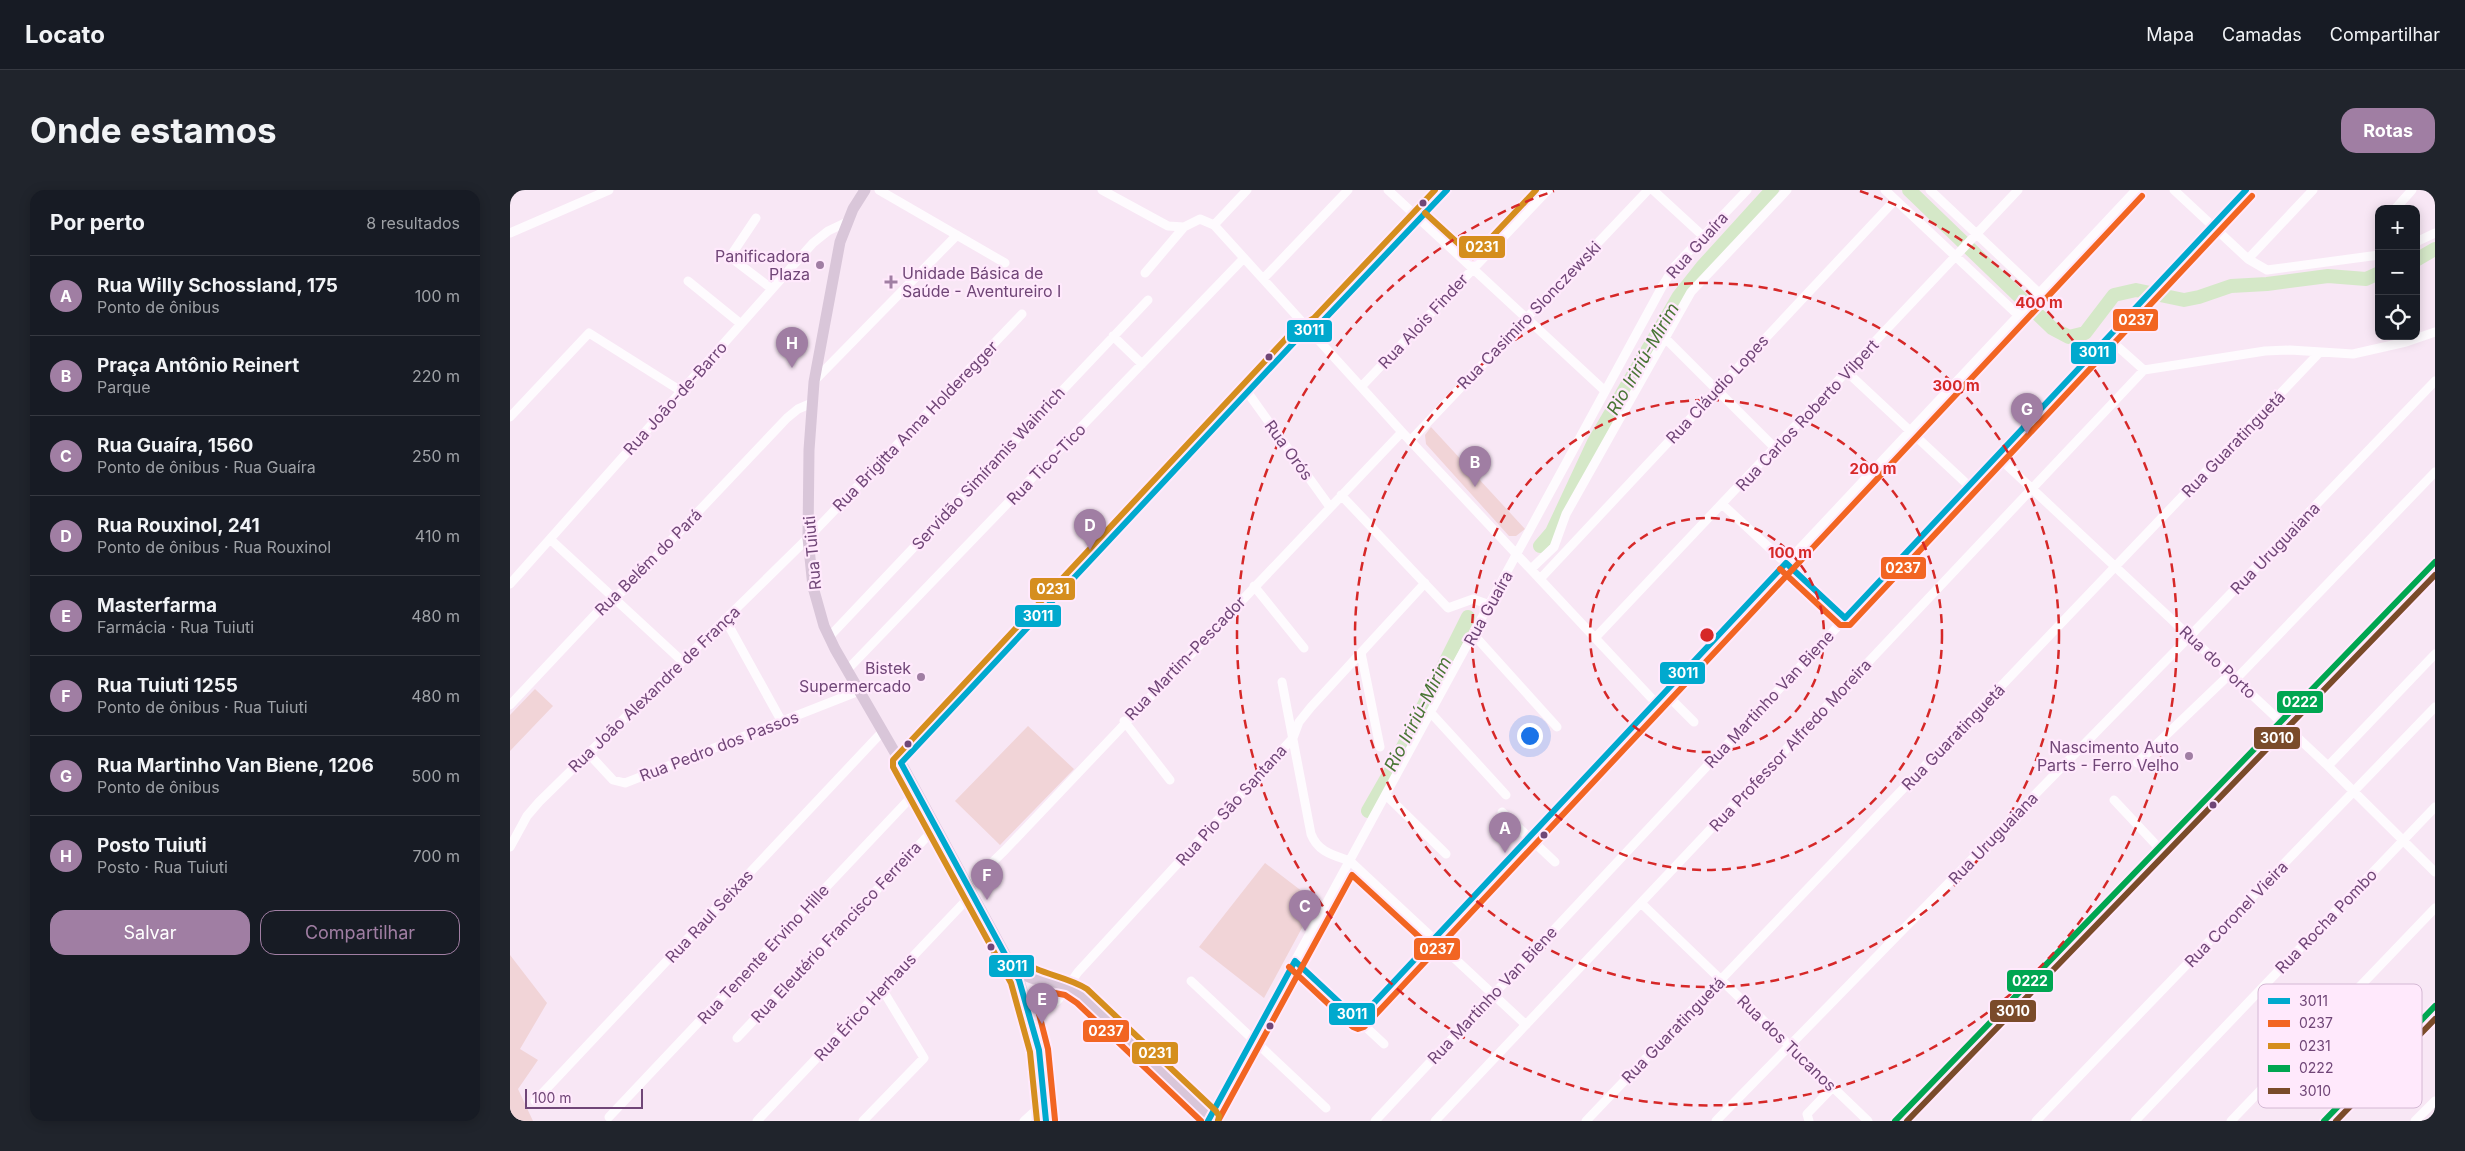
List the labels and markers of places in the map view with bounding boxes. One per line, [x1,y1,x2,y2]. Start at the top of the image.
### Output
unlabelled marker [1418,198,1428,208]
place label: Panificadora Plaza [715,246,810,284]
marker: Panificadora Plaza [814,259,826,271]
place label: Unidade Básica de Saúde - Aventureiro I [902,263,1061,301]
marker: Unidade Básica de Saúde - Aventureiro I [884,275,898,289]
pin: H [776,327,808,368]
unlabelled marker [1264,352,1274,362]
pin: G [2011,393,2043,434]
pin: B [1459,446,1491,487]
pin: D [1074,509,1106,550]
centre of rings [1698,626,1716,644]
place label: Bistek Supermercado [799,658,911,696]
marker: Bistek Supermercado [915,671,927,683]
place label: Nascimento Auto Parts - Ferro Velho [2037,737,2179,775]
unlabelled marker [903,739,913,749]
marker: Nascimento Auto Parts - Ferro Velho [2183,750,2195,762]
unlabelled marker [2208,800,2218,810]
pin: A [1489,812,1521,853]
unlabelled marker [1539,830,1549,840]
pin: F [971,859,1003,900]
pin: C [1289,890,1321,931]
unlabelled marker [986,942,996,952]
pin: E [1026,983,1058,1024]
unlabelled marker [1265,1021,1275,1031]

